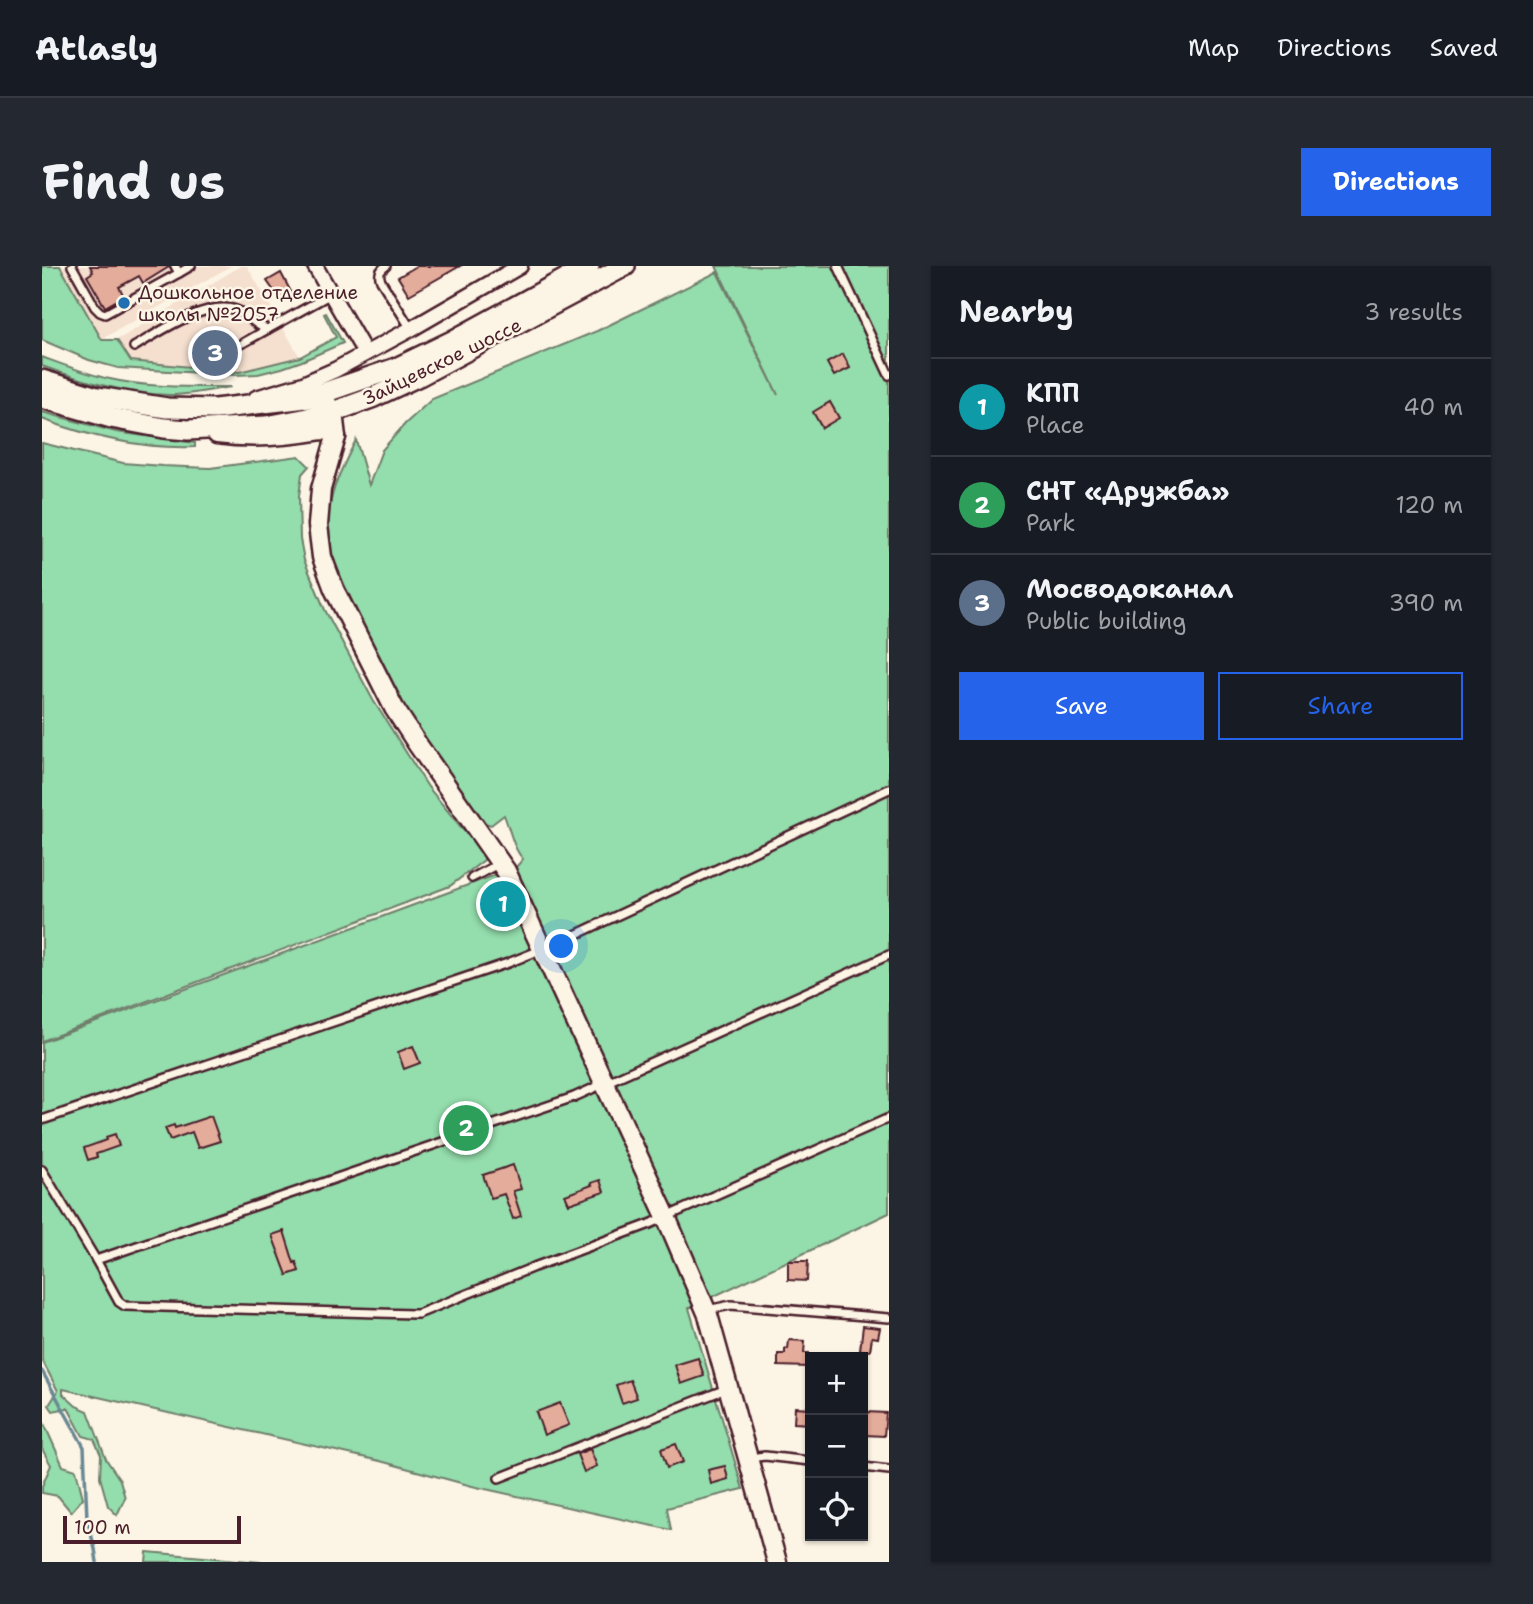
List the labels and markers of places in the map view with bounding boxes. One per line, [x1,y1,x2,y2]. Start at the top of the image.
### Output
place label: Дошкольное отделение школы №2057 [138,280,358,327]
marker: Дошкольное отделение школы №2057 [116,295,132,311]
pin: 3 [192,327,238,379]
pin: 1 [480,878,526,930]
pin: 2 [443,1102,489,1154]

